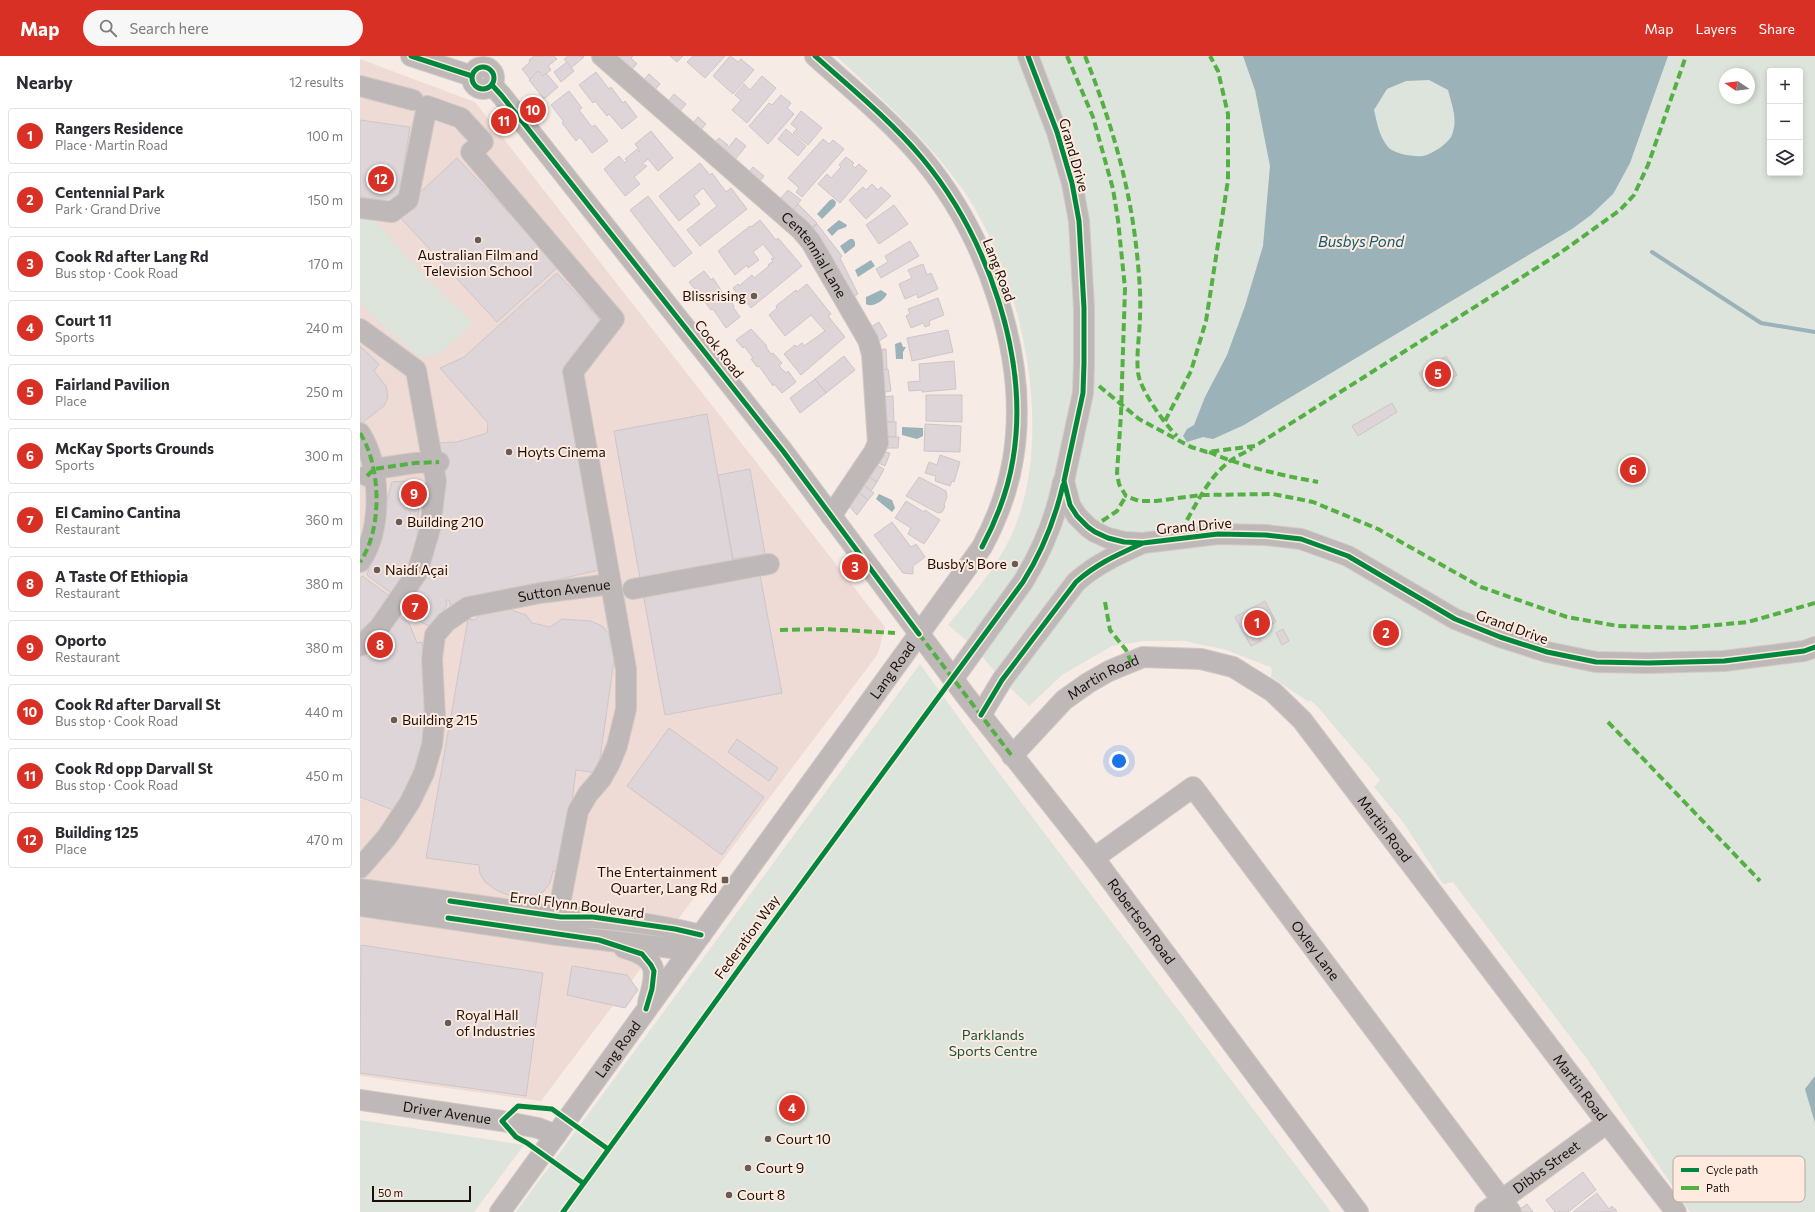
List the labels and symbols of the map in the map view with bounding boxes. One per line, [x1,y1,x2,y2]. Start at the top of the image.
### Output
north arrow [1719,68,1755,104]
pin: 10 [520,95,546,125]
pin: 11 [491,106,517,136]
street label: Grand Drive [1056,116,1093,194]
pin: 12 [368,164,394,194]
street label: Centennial Lane [778,208,850,301]
water label: Busbys Pond [1318,232,1405,250]
marker: Australian Film and Television School [473,235,483,245]
street label: Lang Road [980,236,1019,304]
place label: Australian Film and Television School [418,246,538,279]
place label: Blissrising [682,287,746,304]
marker: Blissrising [749,291,759,301]
street label: Cook Road [691,316,747,381]
pin: 5 [1425,359,1451,389]
place label: Hoyts Cinema [517,443,606,460]
marker: Hoyts Cinema [504,447,514,457]
pin: 6 [1620,455,1646,485]
pin: 9 [401,479,427,509]
place label: Building 210 [407,513,484,530]
street label: Grand Drive [1156,514,1232,537]
marker: Building 210 [394,517,404,527]
pin: 3 [842,552,868,582]
place label: Busby’s Bore [927,555,1007,572]
marker: Busby’s Bore [1010,559,1020,569]
place label: Naidí Açai [385,561,448,578]
marker: Naidí Açai [372,565,382,575]
street label: Sutton Avenue [516,575,611,605]
pin: 7 [402,592,428,622]
street label: Grand Drive [1474,606,1551,647]
pin: 1 [1244,608,1270,638]
pin: 2 [1373,618,1399,648]
pin: 8 [367,630,393,660]
street label: Lang Road [866,638,919,702]
street label: Martin Road [1064,651,1141,703]
place label: Building 215 [402,711,478,728]
marker: Building 215 [389,715,399,725]
your location [1109,751,1129,771]
street label: Martin Road [1354,792,1416,865]
place label: The Entertainment Quarter, Lang Rd [597,863,717,896]
marker: The Entertainment Quarter, Lang Rd [720,875,730,885]
street label: Robertson Road [1104,875,1179,967]
street label: Errol Flynn Boulevard [509,888,645,921]
street label: Federation Way [710,891,783,982]
street label: Oxley Lane [1288,917,1344,983]
place label: Royal Hall of Industries [456,1006,535,1039]
street label: Lang Road [591,1017,644,1081]
marker: Royal Hall of Industries [443,1018,453,1028]
park label: Parklands Sports Centre [949,1026,1037,1059]
street label: Martin Road [1550,1050,1611,1124]
pin: 4 [779,1093,805,1123]
street label: Driver Avenue [402,1097,492,1127]
place label: Court 10 [776,1130,831,1147]
marker: Court 10 [763,1134,773,1144]
street label: Dibbs Street [1509,1136,1583,1197]
legend [1673,1156,1805,1202]
place label: Court 9 [756,1159,804,1176]
marker: Court 9 [743,1163,753,1173]
text: Cycle path [1706,1163,1758,1176]
text: Path [1706,1181,1729,1194]
scale bar [372,1184,471,1203]
place label: Court 8 [737,1186,785,1203]
marker: Court 8 [724,1190,734,1200]

